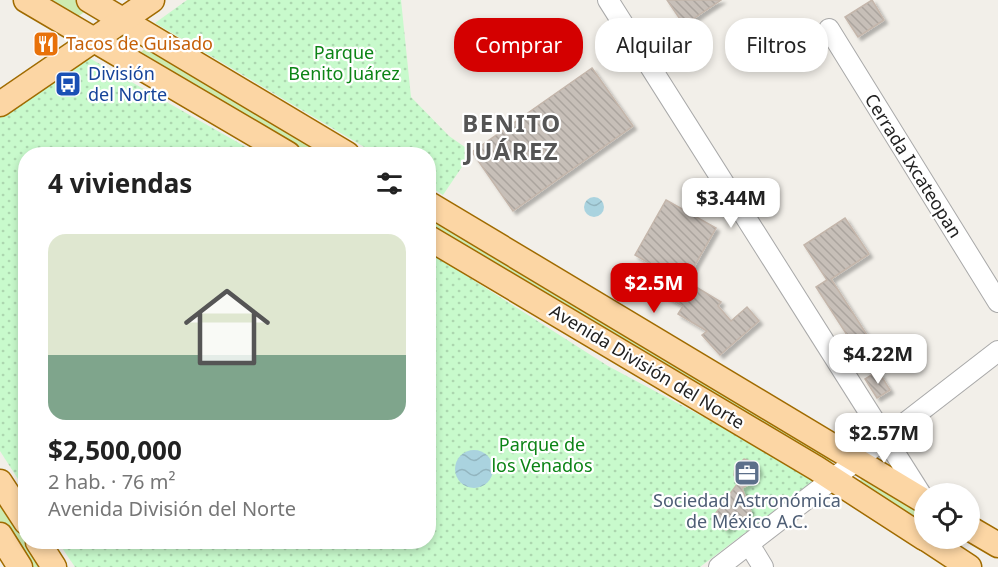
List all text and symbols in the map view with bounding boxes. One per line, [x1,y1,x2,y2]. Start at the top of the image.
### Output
chip: Comprar [454,18,583,72]
chip: Alquilar [595,18,713,72]
chip: Filtros [725,18,828,72]
restaurant icon: Tacos de Guisado [31,29,61,59]
place label: Tacos de Guisado [66,31,213,55]
park label: Parque Benito Juárez [288,40,400,85]
place label: División del Norte [88,61,167,106]
bus stop icon: División del Norte [53,69,83,99]
street label: Cerrada Ixcateopan [860,89,968,242]
district label: BENITO JUÁREZ [462,106,562,167]
text: 4 viviendas [48,165,192,201]
icon: filters [373,167,406,200]
pin: $3.44M [682,178,780,229]
text: $3.44M [696,184,766,211]
pin: $2.5M [612,263,696,314]
text: $2.5M [625,269,683,296]
icon: home [173,273,281,381]
street label: Avenida División del Norte [546,298,749,434]
pin: $4.22M [829,334,927,385]
text: $4.22M [843,340,913,367]
pin: $2.57M [835,413,933,464]
text: $2.57M [849,419,919,446]
text: $2,500,000 [48,432,182,468]
park label: Parque de los Venados [491,432,593,477]
office icon: Sociedad Astronómica de México A.C. [732,458,762,488]
text: 2 hab. · 76 m² [48,468,175,495]
map controls [914,483,980,549]
button: locate [914,483,980,549]
place label: Sociedad Astronómica de México A.C. [653,488,841,533]
text: Avenida División del Norte [48,495,296,522]

